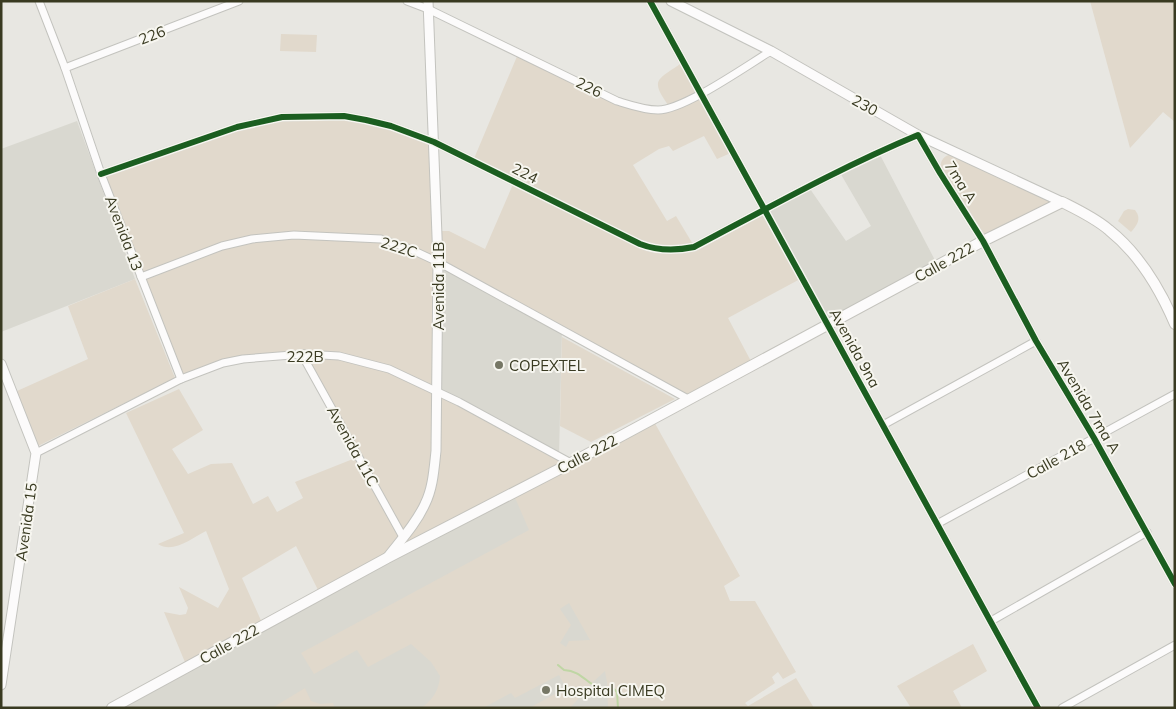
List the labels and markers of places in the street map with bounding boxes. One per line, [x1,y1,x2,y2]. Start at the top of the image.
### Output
place label: COPEXTEL [509,356,585,375]
marker: COPEXTEL [493,359,505,371]
place label: Hospital CIMEQ [556,681,665,700]
marker: Hospital CIMEQ [540,684,552,696]

